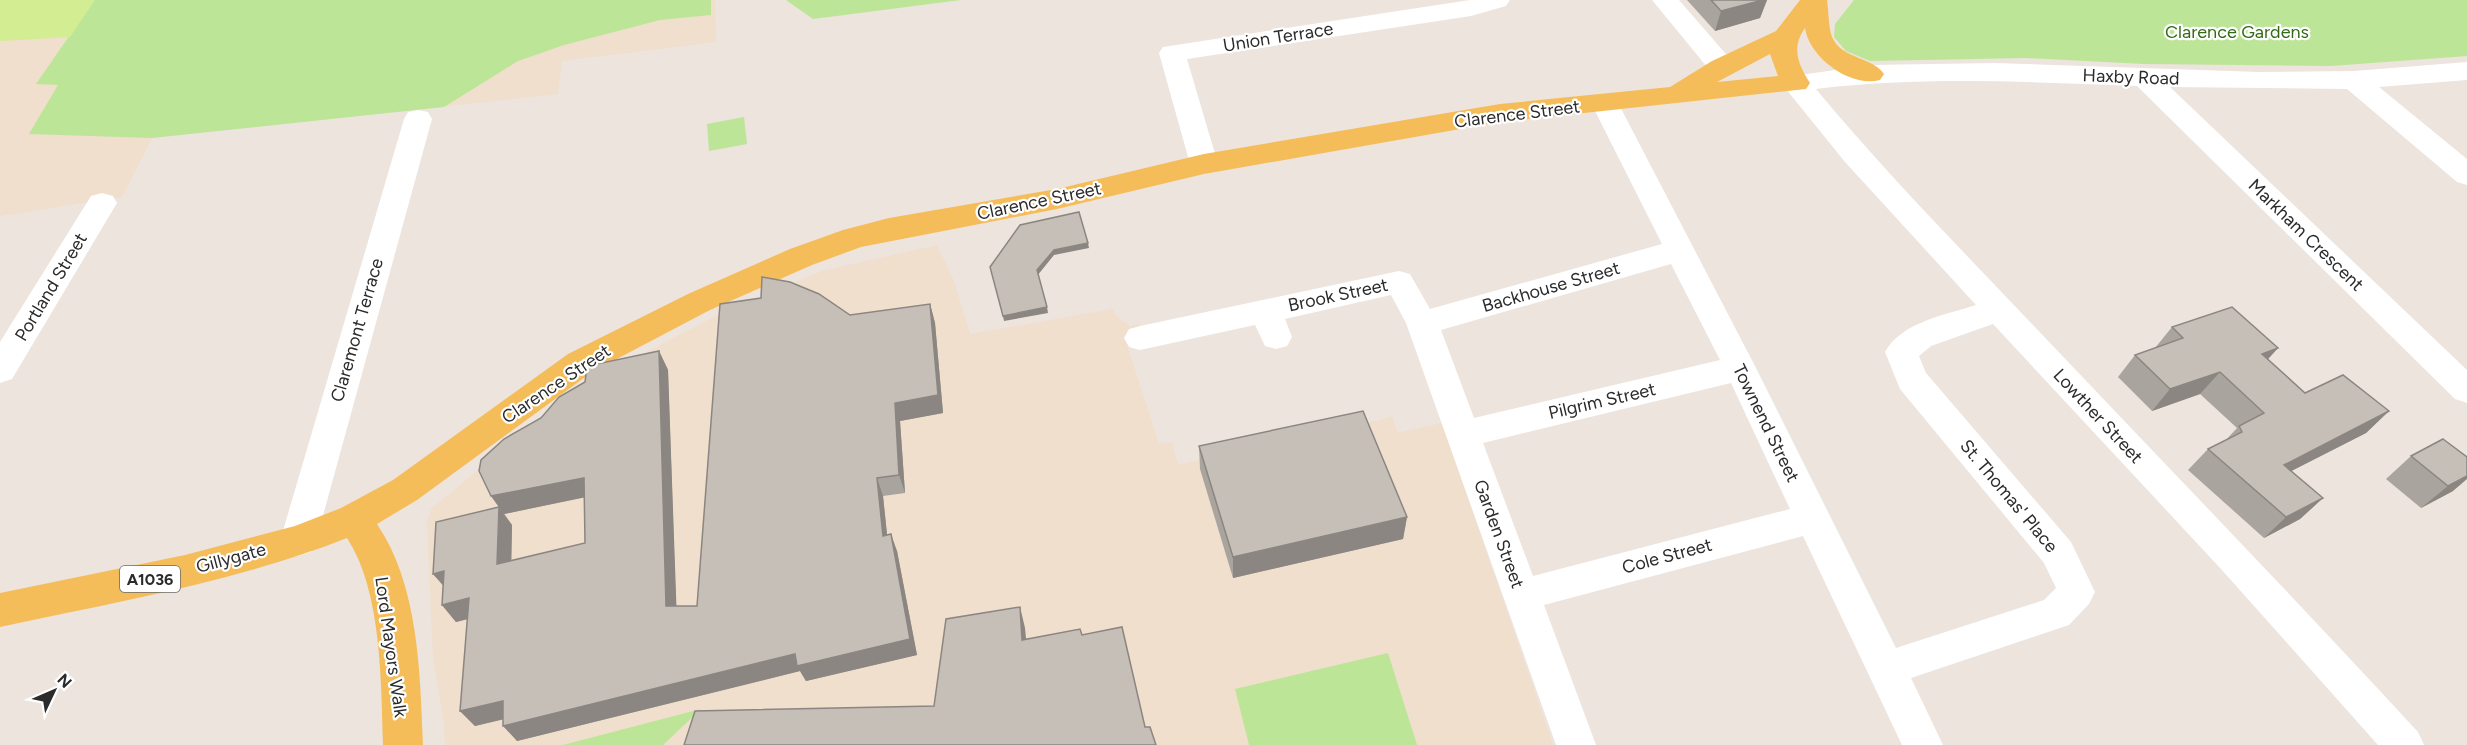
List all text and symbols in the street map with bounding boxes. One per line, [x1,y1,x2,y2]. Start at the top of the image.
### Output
street label: Union Terrace [1221,17,1335,57]
park label: Clarence Gardens [2165,21,2309,43]
street label: Haxby Road [2082,64,2180,90]
street label: Clarence Street [1453,95,1581,133]
street label: Markham Crescent [2244,174,2368,296]
street label: Clarence Street [975,177,1103,225]
street label: Portland Street [10,229,92,345]
street label: Claremont Terrace [326,255,388,404]
street label: Backhouse Street [1480,257,1623,317]
street label: Brook Street [1286,274,1390,316]
street label: Clarence Street [497,339,615,428]
street label: Townend Street [1728,360,1804,486]
street label: Lowther Street [2049,364,2148,468]
street label: Pilgrim Street [1546,378,1658,424]
street label: St. Thomas' Place [1955,435,2063,557]
street label: Garden Street [1469,477,1529,592]
street label: Cole Street [1620,533,1714,579]
street label: Gillygate [194,538,268,578]
road number: A1036 [120,566,180,592]
street label: Lord Mayors Walk [370,575,412,719]
north arrow [24,661,84,721]
text: N [53,670,76,692]

